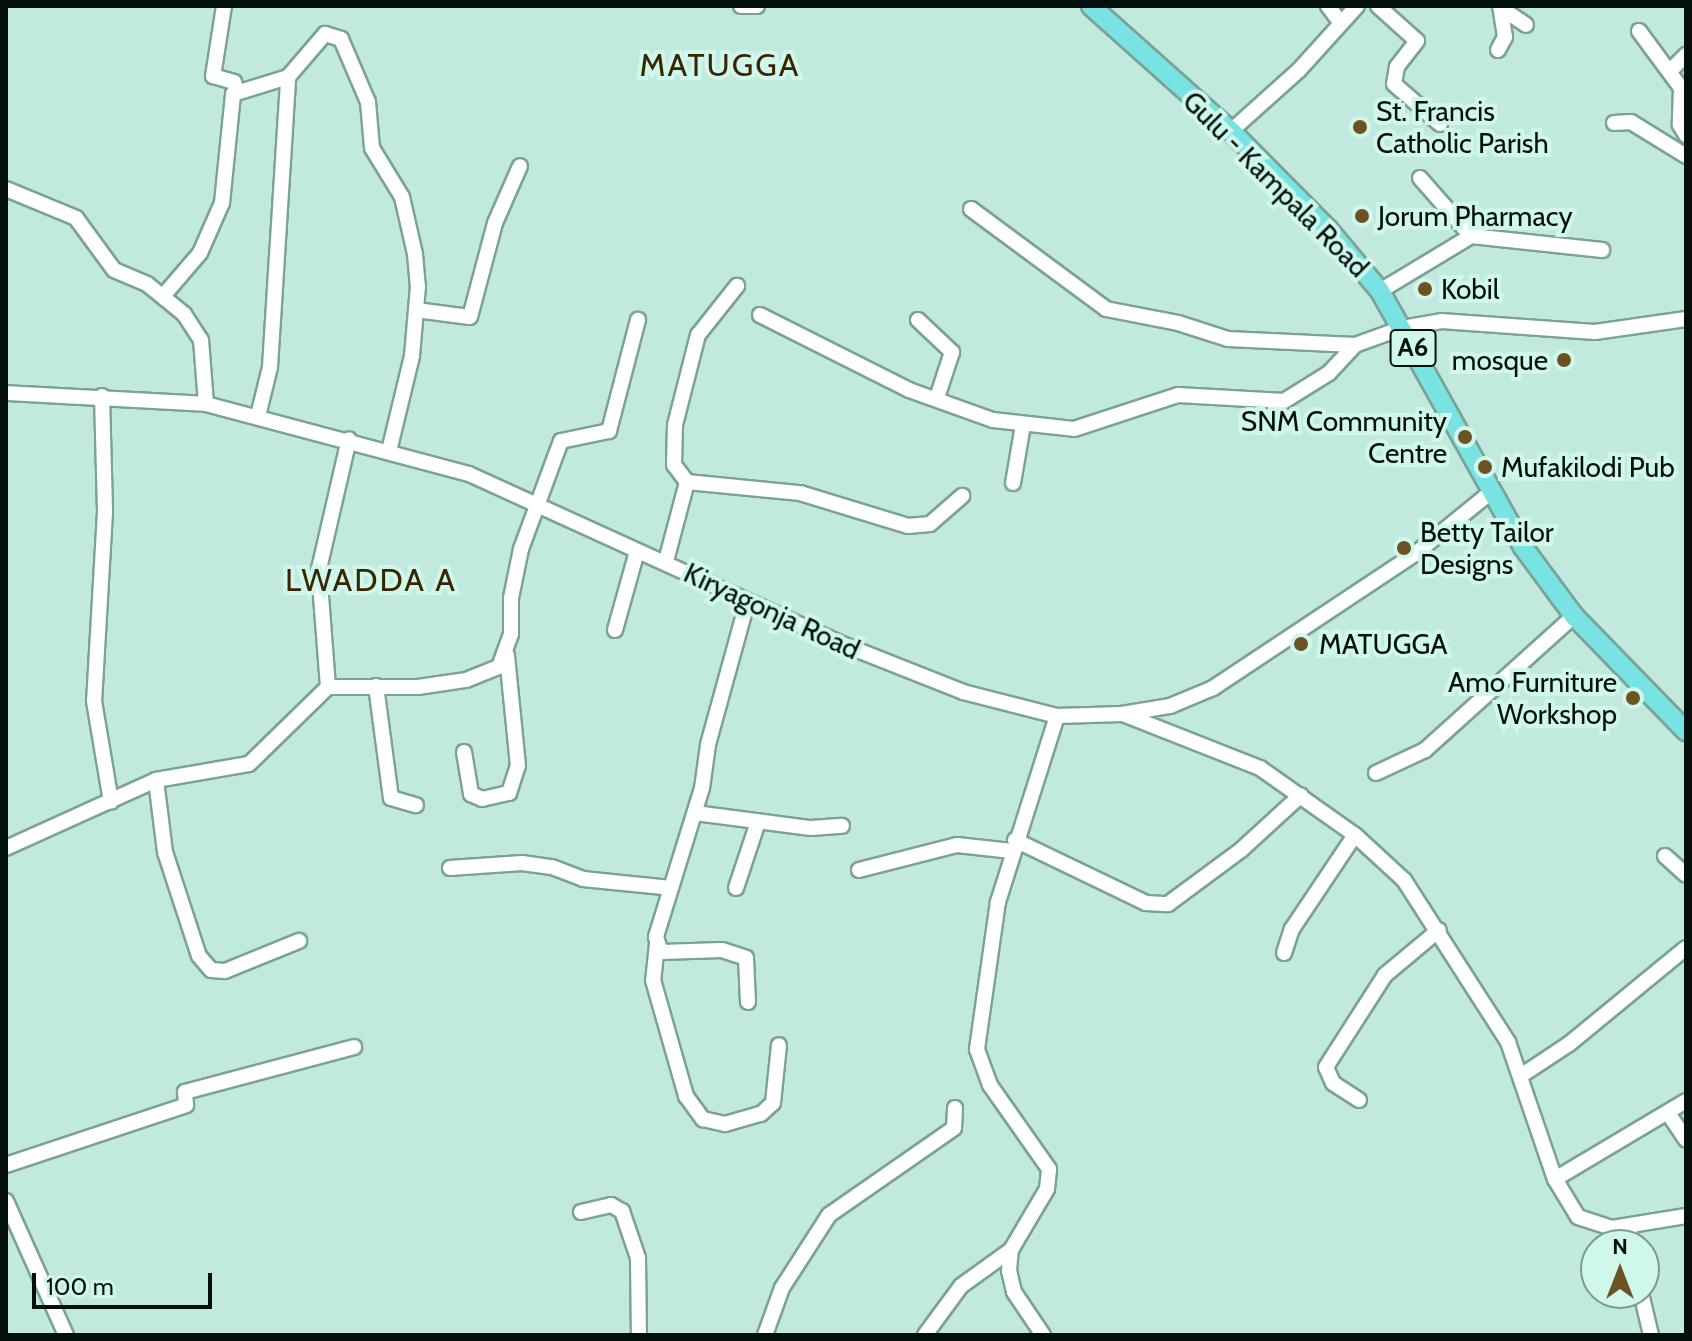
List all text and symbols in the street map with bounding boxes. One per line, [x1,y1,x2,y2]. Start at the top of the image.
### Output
district label: MATUGGA [640,46,800,84]
street label: Gulu - Kampala Road [1176,84,1376,284]
place label: St. Francis Catholic Parish [1376,94,1549,160]
marker: St. Francis Catholic Parish [1351,118,1369,136]
place label: Jorum Pharmacy [1378,199,1573,233]
marker: Jorum Pharmacy [1353,207,1371,225]
place label: Kobil [1441,272,1499,306]
marker: Kobil [1416,280,1434,298]
road number: A6 [1389,326,1437,370]
place label: mosque [1452,343,1548,377]
marker: mosque [1555,351,1573,369]
place label: SNM Community Centre [1241,404,1447,470]
marker: SNM Community Centre [1454,426,1476,448]
place label: Mufakilodi Pub [1501,450,1675,484]
marker: Mufakilodi Pub [1476,458,1494,476]
place label: Betty Tailor Designs [1420,515,1554,581]
marker: Betty Tailor Designs [1395,539,1413,557]
street label: Kiryagonja Road [679,556,865,666]
district label: LWADDA A [285,561,457,599]
place label: MATUGGA [1319,627,1448,661]
marker: MATUGGA [1290,633,1312,655]
place label: Amo Furniture Workshop [1448,665,1617,731]
marker: Amo Furniture Workshop [1624,689,1642,707]
north arrow [1580,1229,1660,1309]
text: N [1612,1233,1628,1260]
scale bar [36,1257,216,1307]
text: 100 m [46,1272,114,1301]

